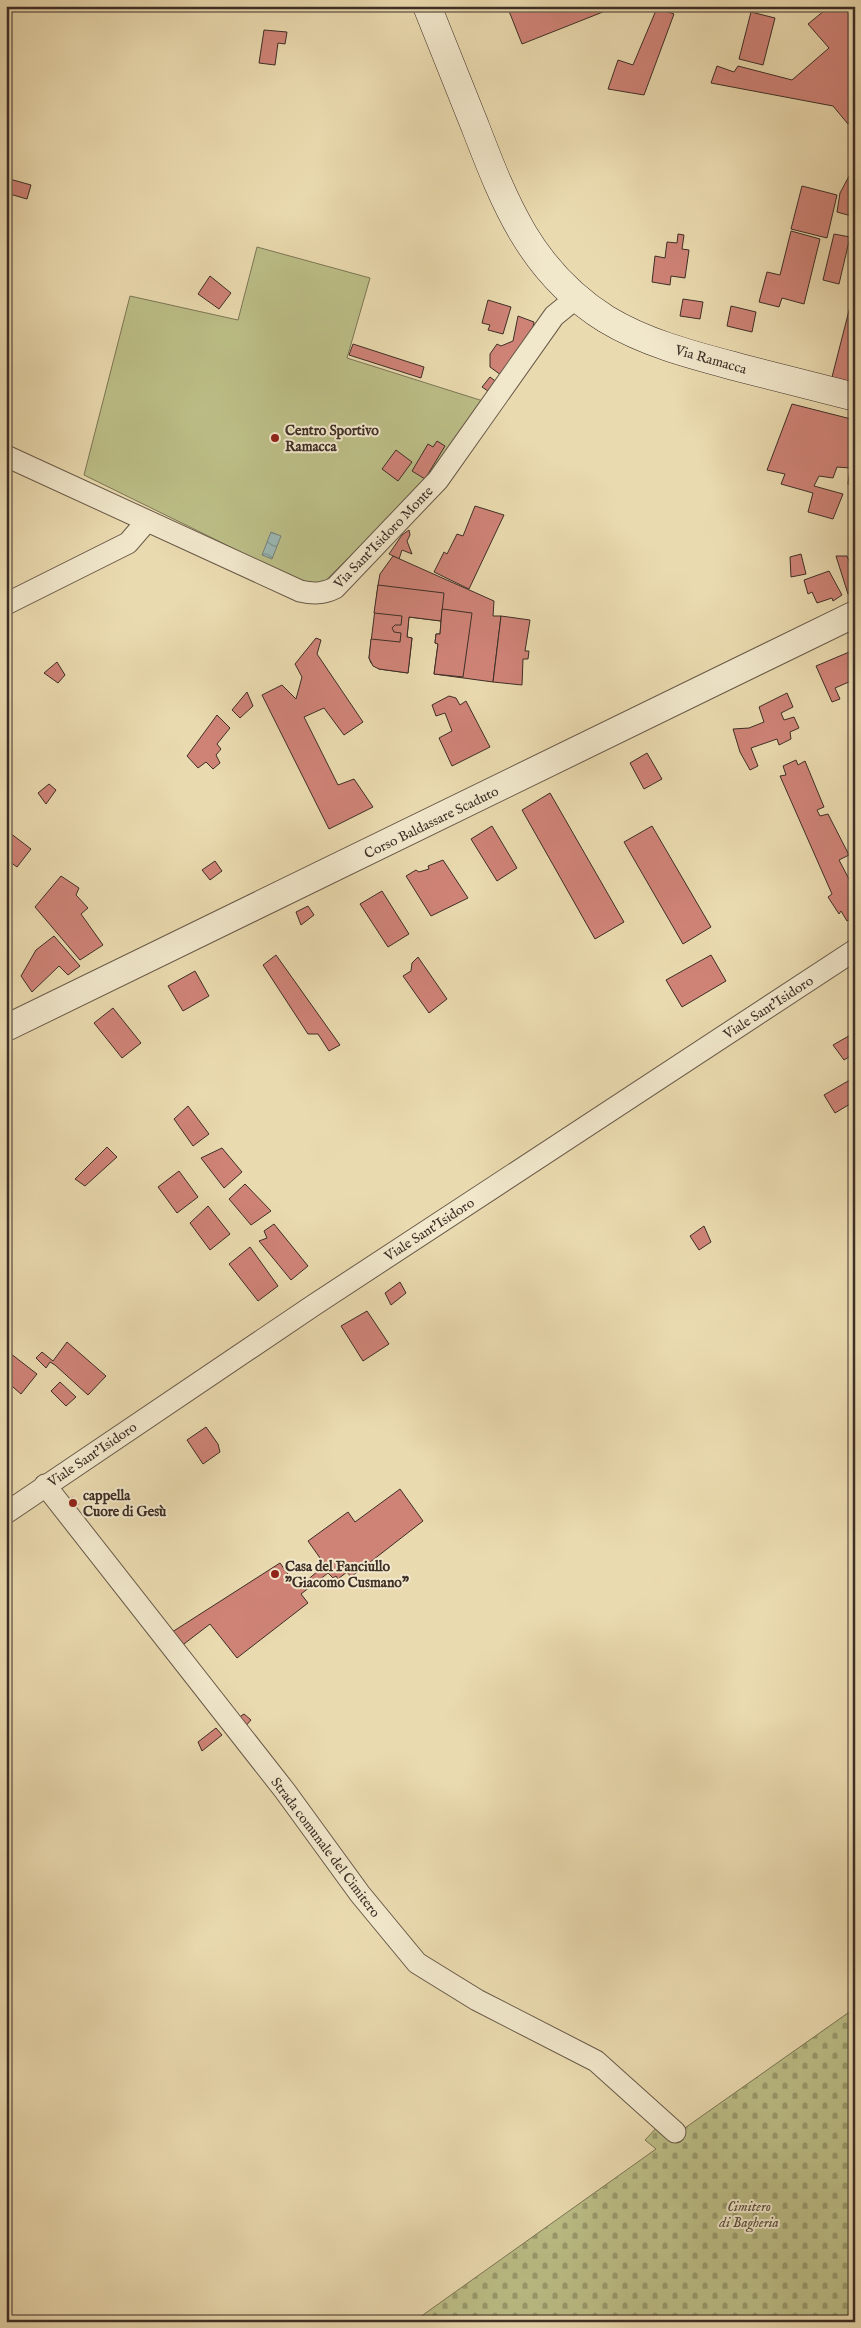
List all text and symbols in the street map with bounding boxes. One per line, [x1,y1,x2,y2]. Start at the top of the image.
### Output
street label: Via Ramacca [672,341,749,379]
place label: Centro Sportivo Ramacca [285,422,379,456]
marker: Centro Sportivo Ramacca [269,432,281,444]
street label: Via Sant'Isidoro Monte [329,482,438,594]
street label: Corso Baldassare Scaduto [361,782,502,863]
street label: Viale Sant'Isidoro [719,972,817,1044]
street label: Viale Sant'Isidoro [380,1194,478,1266]
street label: Viale Sant'Isidoro [44,1418,141,1492]
place label: cappella Cuore di Gesù [83,1487,167,1521]
marker: cappella Cuore di Gesù [67,1497,79,1509]
place label: Casa del Fanciullo "Giacomo Cusmano" [285,1558,409,1592]
marker: Casa del Fanciullo "Giacomo Cusmano" [269,1568,281,1580]
street label: Strada comunale del Cimitero [267,1774,384,1922]
park label: Cimitero di Bagheria [718,2198,779,2233]

